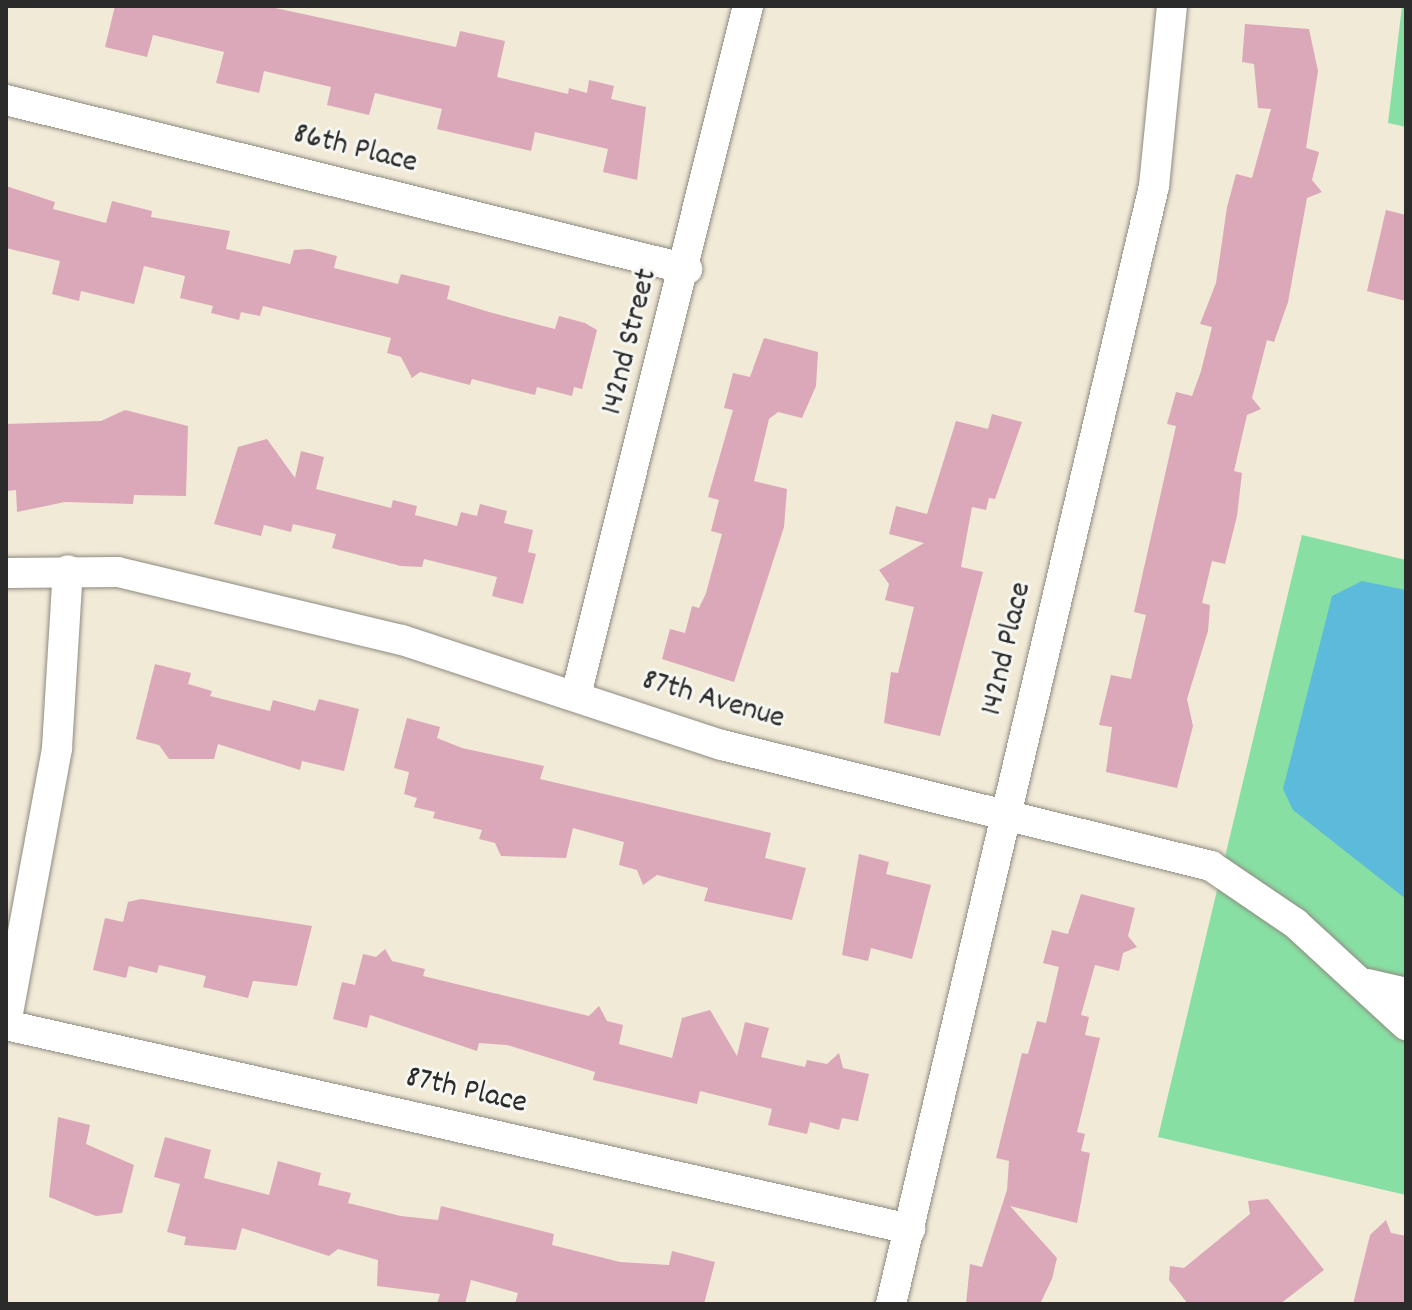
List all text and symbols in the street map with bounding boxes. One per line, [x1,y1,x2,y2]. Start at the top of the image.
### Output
street label: 86th Place [289,116,421,184]
street label: 142nd Street [594,265,668,419]
street label: 142nd Place [974,579,1042,719]
street label: 87th Avenue [637,662,789,740]
street label: 87th Place [402,1059,530,1125]

